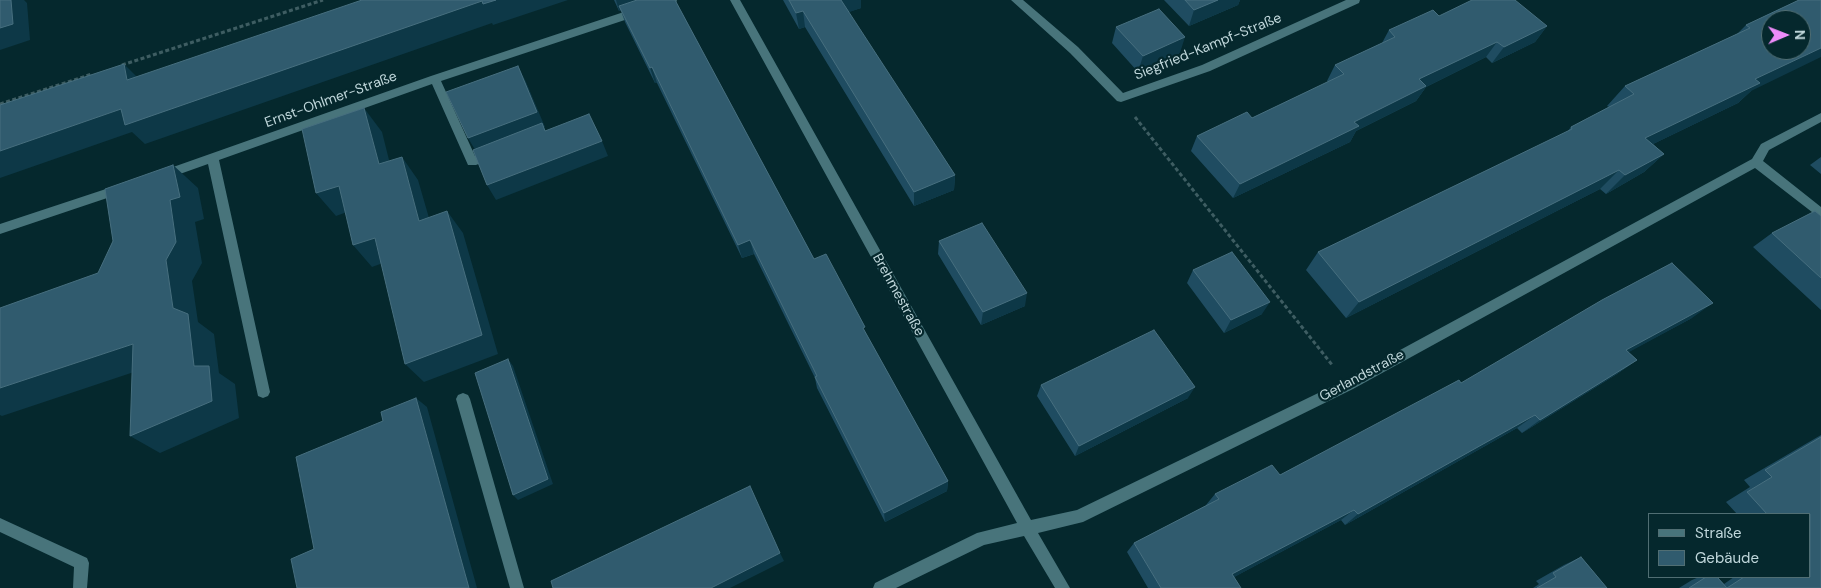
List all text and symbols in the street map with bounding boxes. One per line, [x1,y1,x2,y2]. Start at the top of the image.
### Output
street label: Siegfried-Kampf-Straße [1132,10,1284,84]
north arrow [1761,10,1811,60]
text: N [1791,29,1809,40]
street label: Ernst-Ohlmer-Straße [263,68,399,132]
street label: Brehmestraße [868,251,928,339]
street label: Gerlandstraße [1317,347,1407,405]
legend [1648,513,1811,578]
text: Straße [1695,523,1742,543]
text: Gebäude [1695,548,1759,568]

